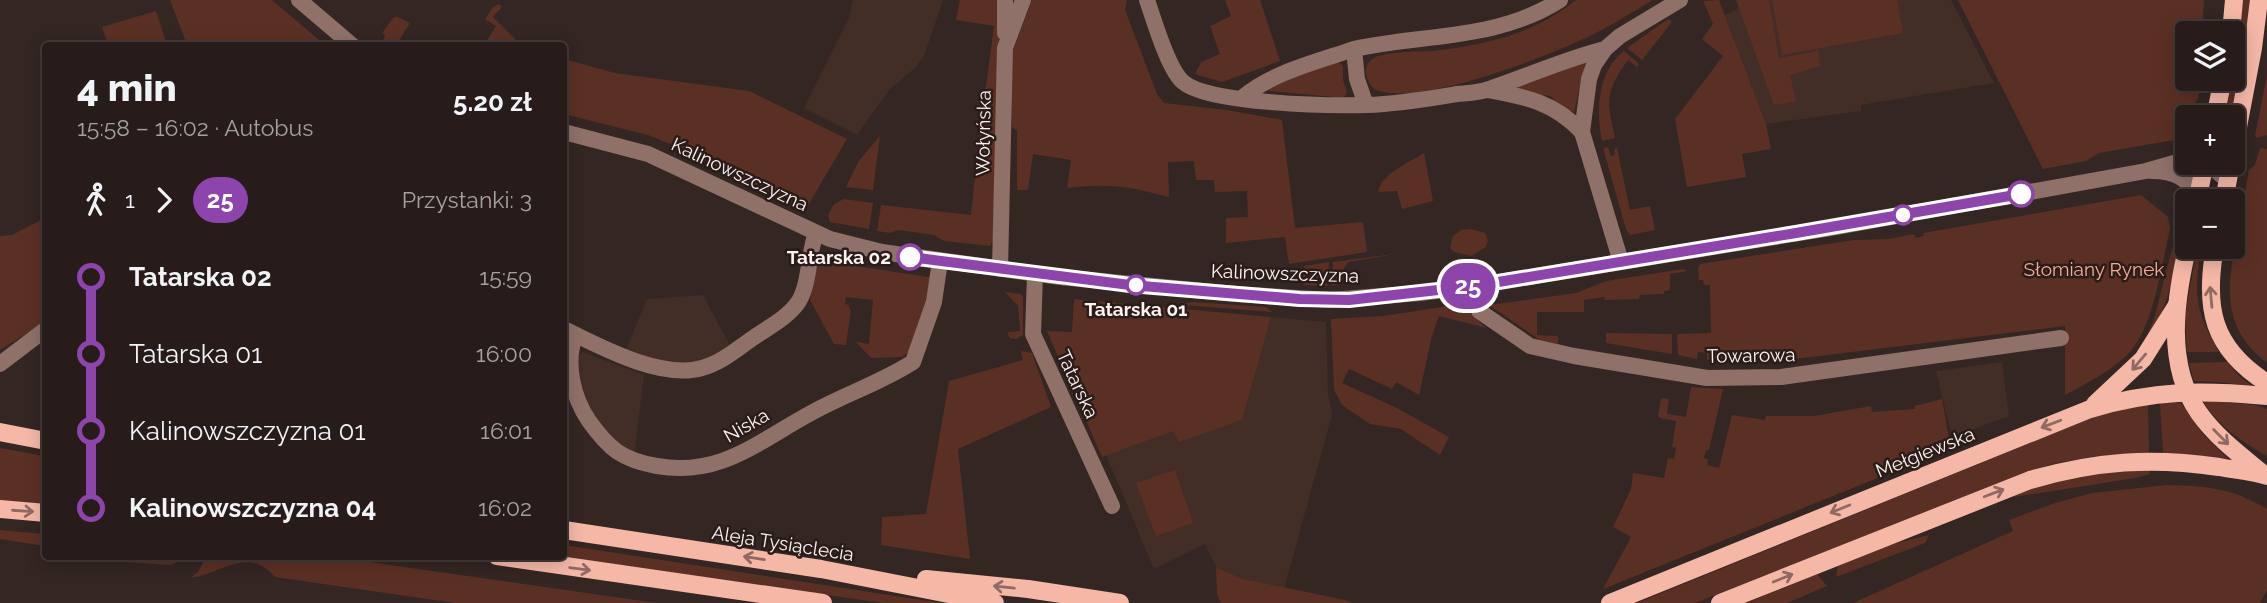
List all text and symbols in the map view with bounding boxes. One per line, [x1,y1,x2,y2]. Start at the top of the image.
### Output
map controls [2175,21,2245,259]
button: layers [2175,21,2245,91]
text: 4 min [77,65,177,110]
text: 5.20 zł [453,87,532,117]
street label: Wołyńska [971,90,995,176]
button: + [2175,105,2245,175]
text: 15:58 – 16:02 · Autobus [77,114,313,141]
street label: Kalinowszczyzna [668,133,812,215]
icon: walk [77,181,115,219]
icon: forward [145,181,183,219]
unlabelled marker [2008,181,2034,207]
text: 25 [207,185,234,214]
text: 1 [125,186,135,213]
text: Przystanki: 3 [402,186,532,213]
button: − [2175,189,2245,259]
unlabelled marker [1893,205,1913,225]
marker: Tatarska 02 [897,244,923,270]
place label: Tatarska 02 [787,246,891,268]
park label: Słomiany Rynek [2024,258,2164,280]
street label: Kalinowszczyzna [1211,259,1359,287]
text: Tatarska 02 [129,262,272,292]
text: 15:59 [479,263,532,290]
line badge: 25 [1436,263,1500,309]
text: 25 [1455,271,1481,300]
marker: Tatarska 01 [1126,275,1146,295]
one-way arrow [2204,286,2217,309]
place label: Tatarska 01 [1085,298,1187,320]
text: Tatarska 01 [129,339,262,369]
text: 16:00 [476,340,532,367]
street label: Towarowa [1706,343,1796,367]
street label: Tatarska [1053,346,1103,422]
one-way arrow [2132,352,2147,370]
street label: Niska [720,403,772,447]
text: Kalinowszczyzna 01 [129,416,366,446]
text: 16:01 [480,417,532,444]
one-way arrow [2040,419,2062,432]
street label: Mełgiewska [1872,422,1978,482]
one-way arrow [2212,429,2229,446]
one-way arrow [1983,486,2005,499]
text: Kalinowszczyzna 04 [129,493,376,523]
text: 16:02 [478,494,532,521]
one-way arrow [1829,504,1851,517]
one-way arrow [11,505,34,518]
street label: Aleja Tysiąclecia [710,521,856,565]
one-way arrow [743,552,766,565]
one-way arrow [568,562,591,575]
one-way arrow [1772,570,1793,583]
one-way arrow [993,580,1015,593]

